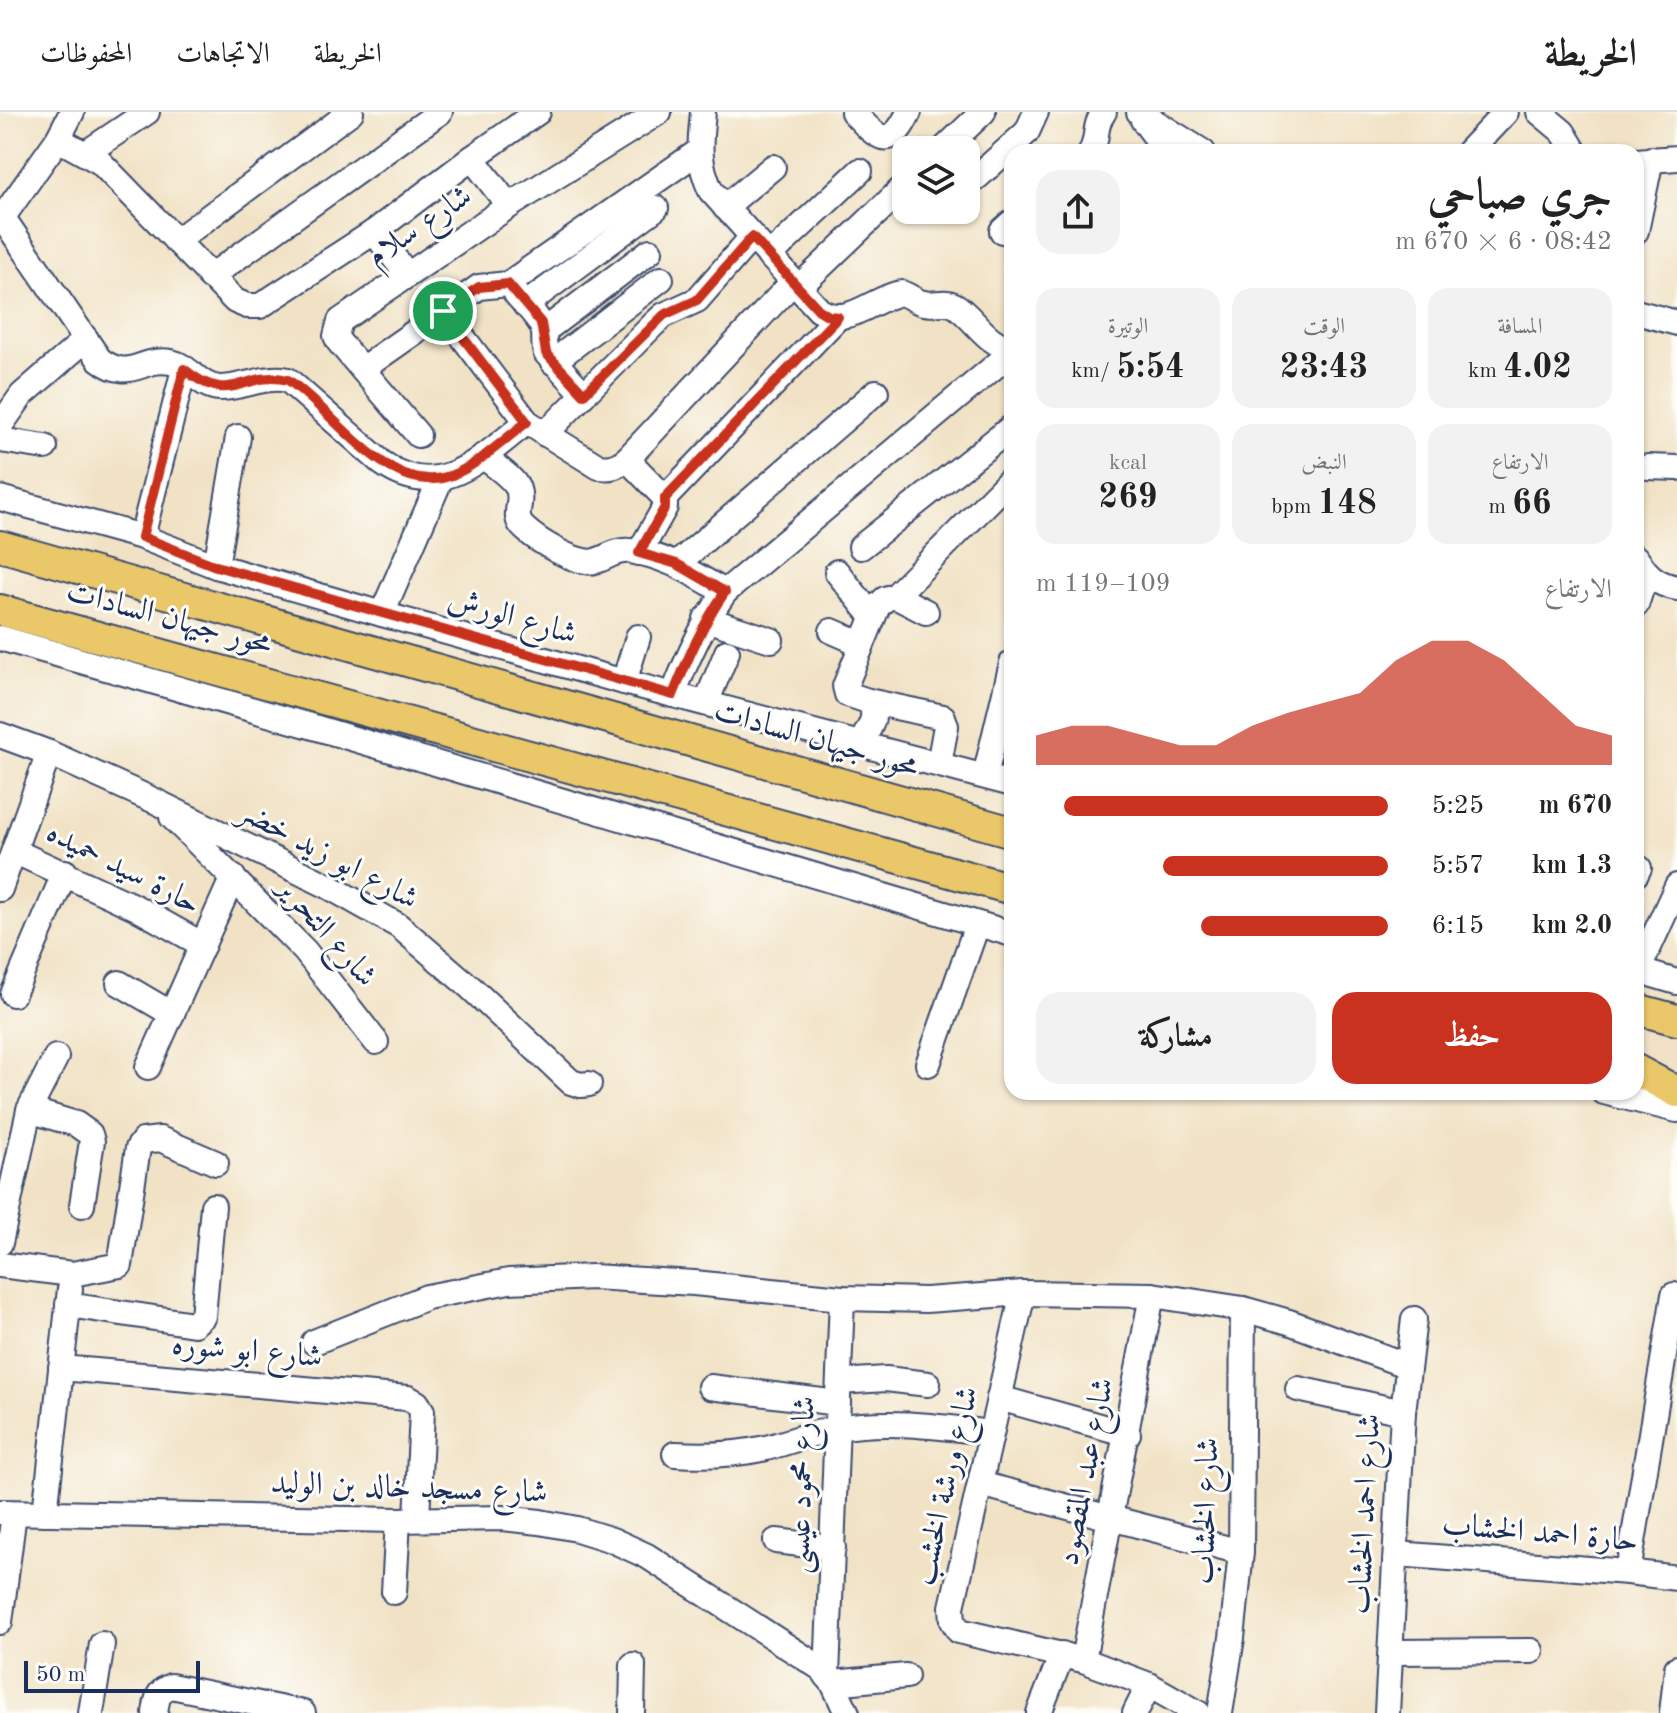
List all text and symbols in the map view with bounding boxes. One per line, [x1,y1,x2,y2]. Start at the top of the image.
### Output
text: الخريطة [1545,36,1637,74]
text: المحفوظات [40,41,132,69]
text: الاتجاهات [176,41,270,69]
text: الخريطة [314,41,382,69]
map controls [892,136,980,224]
button: layers [892,136,980,224]
button: share [1036,170,1120,254]
text: جري صباحي [1428,174,1612,218]
street label: شارع سلام [362,180,483,281]
text: 08:42 · 6 × 670 m [1395,229,1612,255]
pin [409,277,477,345]
icon: arrive [421,289,465,333]
text: الوتيرة [1108,316,1148,338]
text: الوقت [1303,316,1345,338]
text: المسافة [1498,316,1542,338]
text: 5:54 [1116,351,1185,385]
text: 23:43 [1280,351,1368,385]
text: 4.02 [1503,351,1572,385]
text: /km [1071,360,1116,382]
text: km [1468,360,1503,382]
text: kcal [1109,452,1147,474]
text: النبض [1301,452,1347,474]
text: الارتفاع [1491,452,1549,474]
text: 269 [1098,481,1158,515]
text: 148 [1318,487,1377,521]
text: 66 [1512,487,1552,521]
text: bpm [1271,496,1318,518]
text: m [1488,496,1512,518]
text: 109–119 m [1036,571,1171,597]
street label: محور جيهان السادات [62,576,275,664]
text: الارتفاع [1545,577,1612,603]
street label: شارع الورش [442,584,580,659]
street label: محور جيهان السادات [709,695,922,786]
text: 5:25 [1431,793,1484,819]
text: 670 m [1539,793,1612,819]
street label: شارع ابو زيد خضر [227,794,423,924]
street label: حارة سيد حميده [41,817,205,921]
text: 5:57 [1431,853,1484,879]
text: 1.3 km [1532,853,1612,879]
street label: شارع التحرير [262,870,382,999]
text: 6:15 [1431,913,1484,939]
text: 2.0 km [1532,913,1612,939]
button: مشاركة [1036,992,1316,1084]
button: حفظ [1332,992,1612,1084]
street label: شارع ابو شوره [170,1329,324,1383]
street label: شارع عبد المقصود [1053,1375,1129,1570]
street label: شارع ورشة الخشب [909,1384,993,1590]
street label: شارع محمود عيسى [784,1395,830,1575]
street label: شارع احمد الخشاب [1345,1413,1395,1616]
street label: شارع الخشاب [1188,1437,1234,1585]
street label: شارع مسجد خالد بن الوليد [270,1468,548,1518]
street label: حارة احمد الخشاب [1440,1509,1639,1560]
scale bar [24,1657,200,1693]
text: 50 m [36,1664,85,1686]

